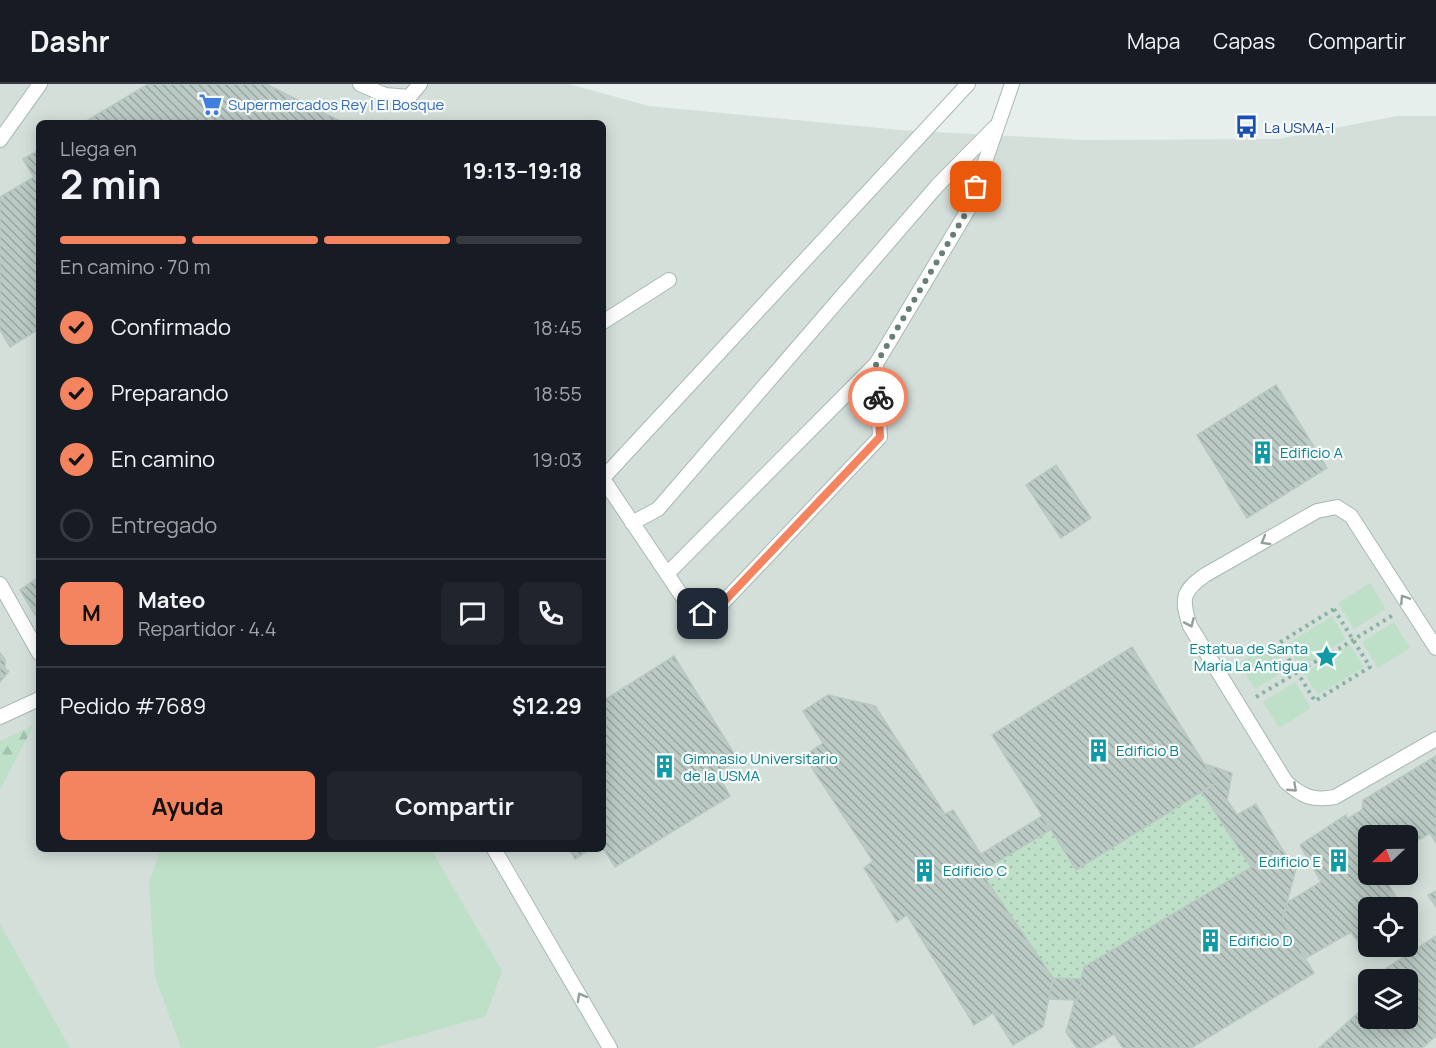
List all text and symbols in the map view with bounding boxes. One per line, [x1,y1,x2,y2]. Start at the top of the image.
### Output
text: Dashr [30,22,110,60]
text: Mapa [1127,27,1180,55]
text: Capas [1213,27,1275,55]
text: Compartir [1308,27,1406,55]
supermarket icon: Supermercados Rey | El Bosque [197,91,223,117]
place label: Supermercados Rey | El Bosque [228,94,445,115]
bus stop icon: La USMA-I [1233,114,1259,140]
place label: La USMA-I [1264,117,1334,138]
text: Llega en [60,135,137,162]
text: 19:13–19:18 [463,156,582,186]
text: 2 min [60,157,161,211]
pin [950,161,1001,212]
icon: bag [959,170,992,203]
text: En camino · 70 m [60,253,210,280]
icon: check [60,311,93,344]
text: Confirmado [111,312,231,342]
text: 18:45 [533,314,582,341]
courier [848,367,908,427]
icon: check [60,377,93,410]
text: Preparando [111,378,229,408]
text: 18:55 [534,380,582,407]
icon: bike [862,381,895,414]
building icon: Edificio A [1249,439,1275,465]
place label: Edificio A [1280,442,1343,463]
icon: check [60,443,93,476]
text: En camino [111,444,215,474]
text: 19:03 [533,446,582,473]
text: Entregado [111,510,217,540]
one-way arrow [1261,533,1271,545]
button: chat [441,582,504,645]
button: phone [519,582,582,645]
text: Mateo [138,585,205,615]
pin [677,588,728,639]
one-way arrow [1400,595,1412,605]
icon: home [686,597,719,630]
text: M [82,598,101,628]
text: Repartidor · 4.4 [138,615,277,642]
one-way arrow [1183,617,1195,628]
place label: Estatua de Santa María La Antigua [1190,638,1308,676]
place icon: Estatua de Santa María La Antigua [1313,644,1339,670]
text: Pedido #7689 [60,691,206,721]
text: $12.29 [512,691,582,721]
building icon: Edificio B [1085,737,1111,763]
place label: Edificio B [1116,740,1179,761]
place label: Gimnasio Universitario de la USMA [683,748,838,786]
building icon: Gimnasio Universitario de la USMA [652,754,678,780]
button: Ayuda [60,771,315,840]
button: Compartir [327,771,582,840]
one-way arrow [1287,781,1297,792]
north arrow [1358,825,1418,885]
map controls [1358,825,1418,1029]
building icon: Edificio E [1326,848,1352,874]
place label: Edificio E [1259,851,1321,872]
building icon: Edificio C [912,857,938,883]
place label: Edificio C [943,860,1007,881]
button: locate [1358,897,1418,957]
building icon: Edificio D [1198,927,1224,953]
place label: Edificio D [1229,930,1293,951]
button: layers [1358,969,1418,1029]
one-way arrow [577,993,588,1003]

